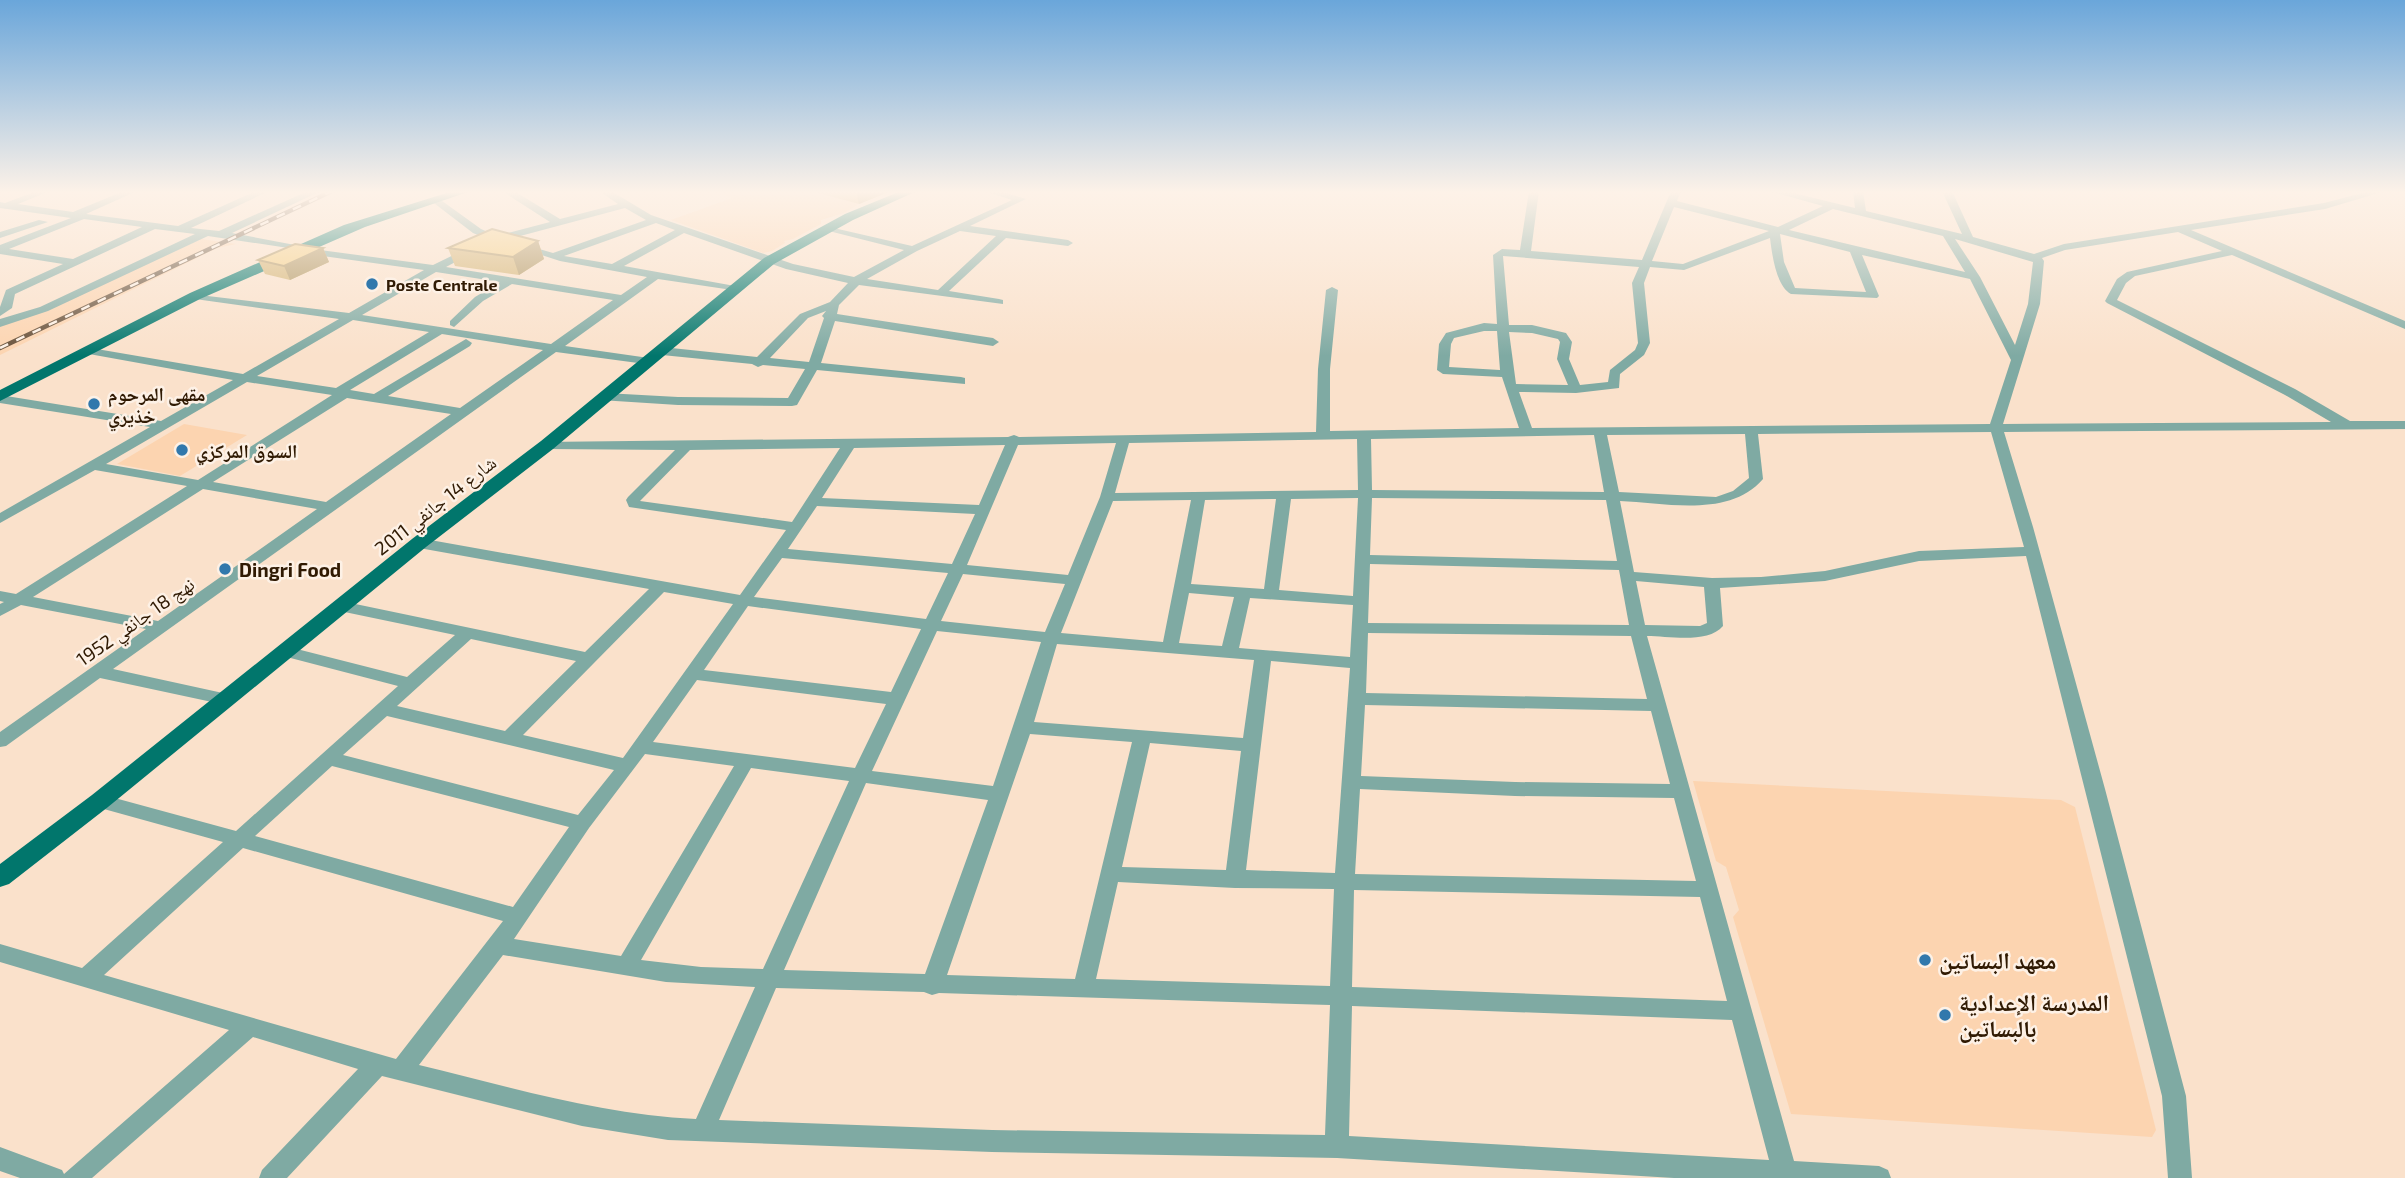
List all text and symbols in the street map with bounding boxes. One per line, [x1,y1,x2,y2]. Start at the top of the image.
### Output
place label: Poste Centrale [386,275,498,294]
marker: Poste Centrale [364,276,380,292]
place label: مقهى المرحوم خذيري [108,382,206,431]
marker: مقهى المرحوم خذيري [86,396,102,412]
place label: السوق المركزي [196,439,297,466]
marker: السوق المركزي [174,442,190,458]
street label: شارع 14 جانفي 2011 [370,450,503,563]
place label: Dingri Food [239,558,341,581]
marker: Dingri Food [217,561,233,577]
street label: نهج 18 جانفي 1952 [72,572,201,674]
place label: معهد البساتين [1939,946,2056,975]
marker: معهد البساتين [1917,952,1933,968]
place label: المدرسة الإعدادية بالبساتين [1959,988,2109,1043]
marker: المدرسة الإعدادية بالبساتين [1937,1007,1953,1023]

